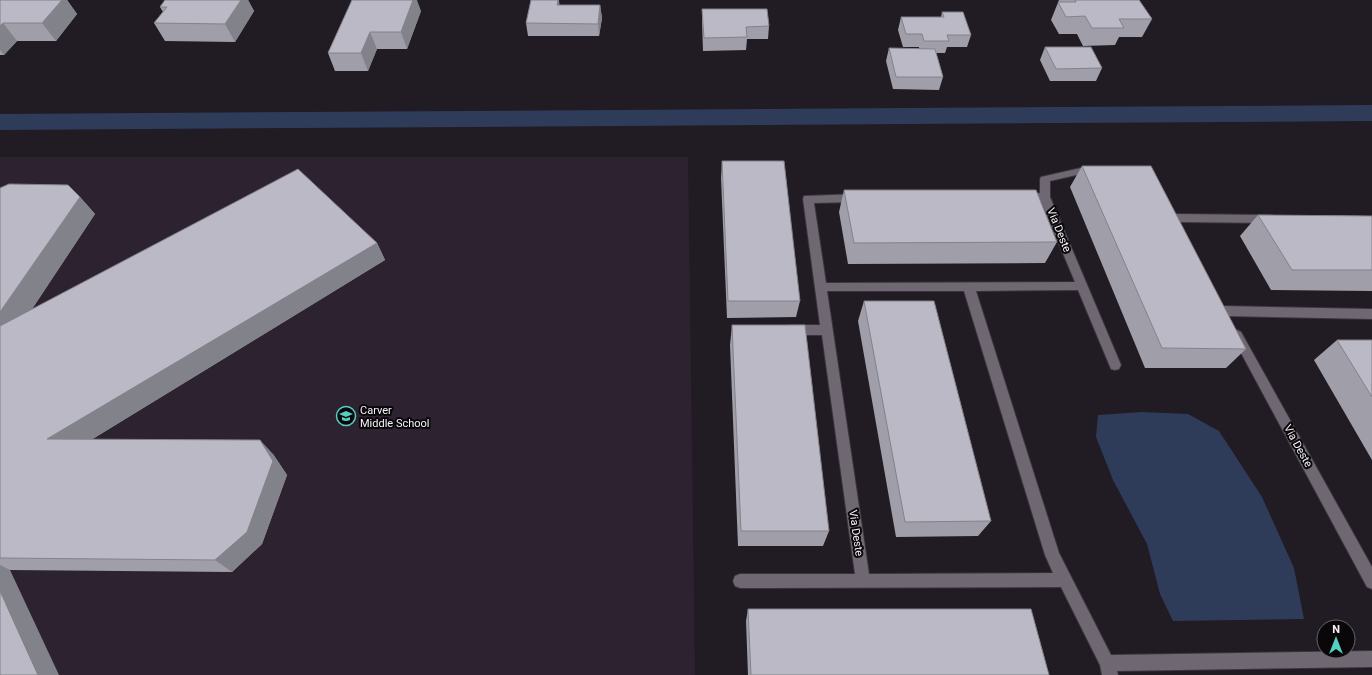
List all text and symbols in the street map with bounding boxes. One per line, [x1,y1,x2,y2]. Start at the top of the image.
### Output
street label: Via Deste [1044,206,1074,254]
place label: Carver Middle School [360,404,430,430]
school or university icon: Carver Middle School [335,405,357,427]
street label: Via Deste [1281,422,1315,470]
street label: Via Deste [846,509,866,557]
north arrow [1316,619,1356,659]
text: N [1332,623,1340,636]

